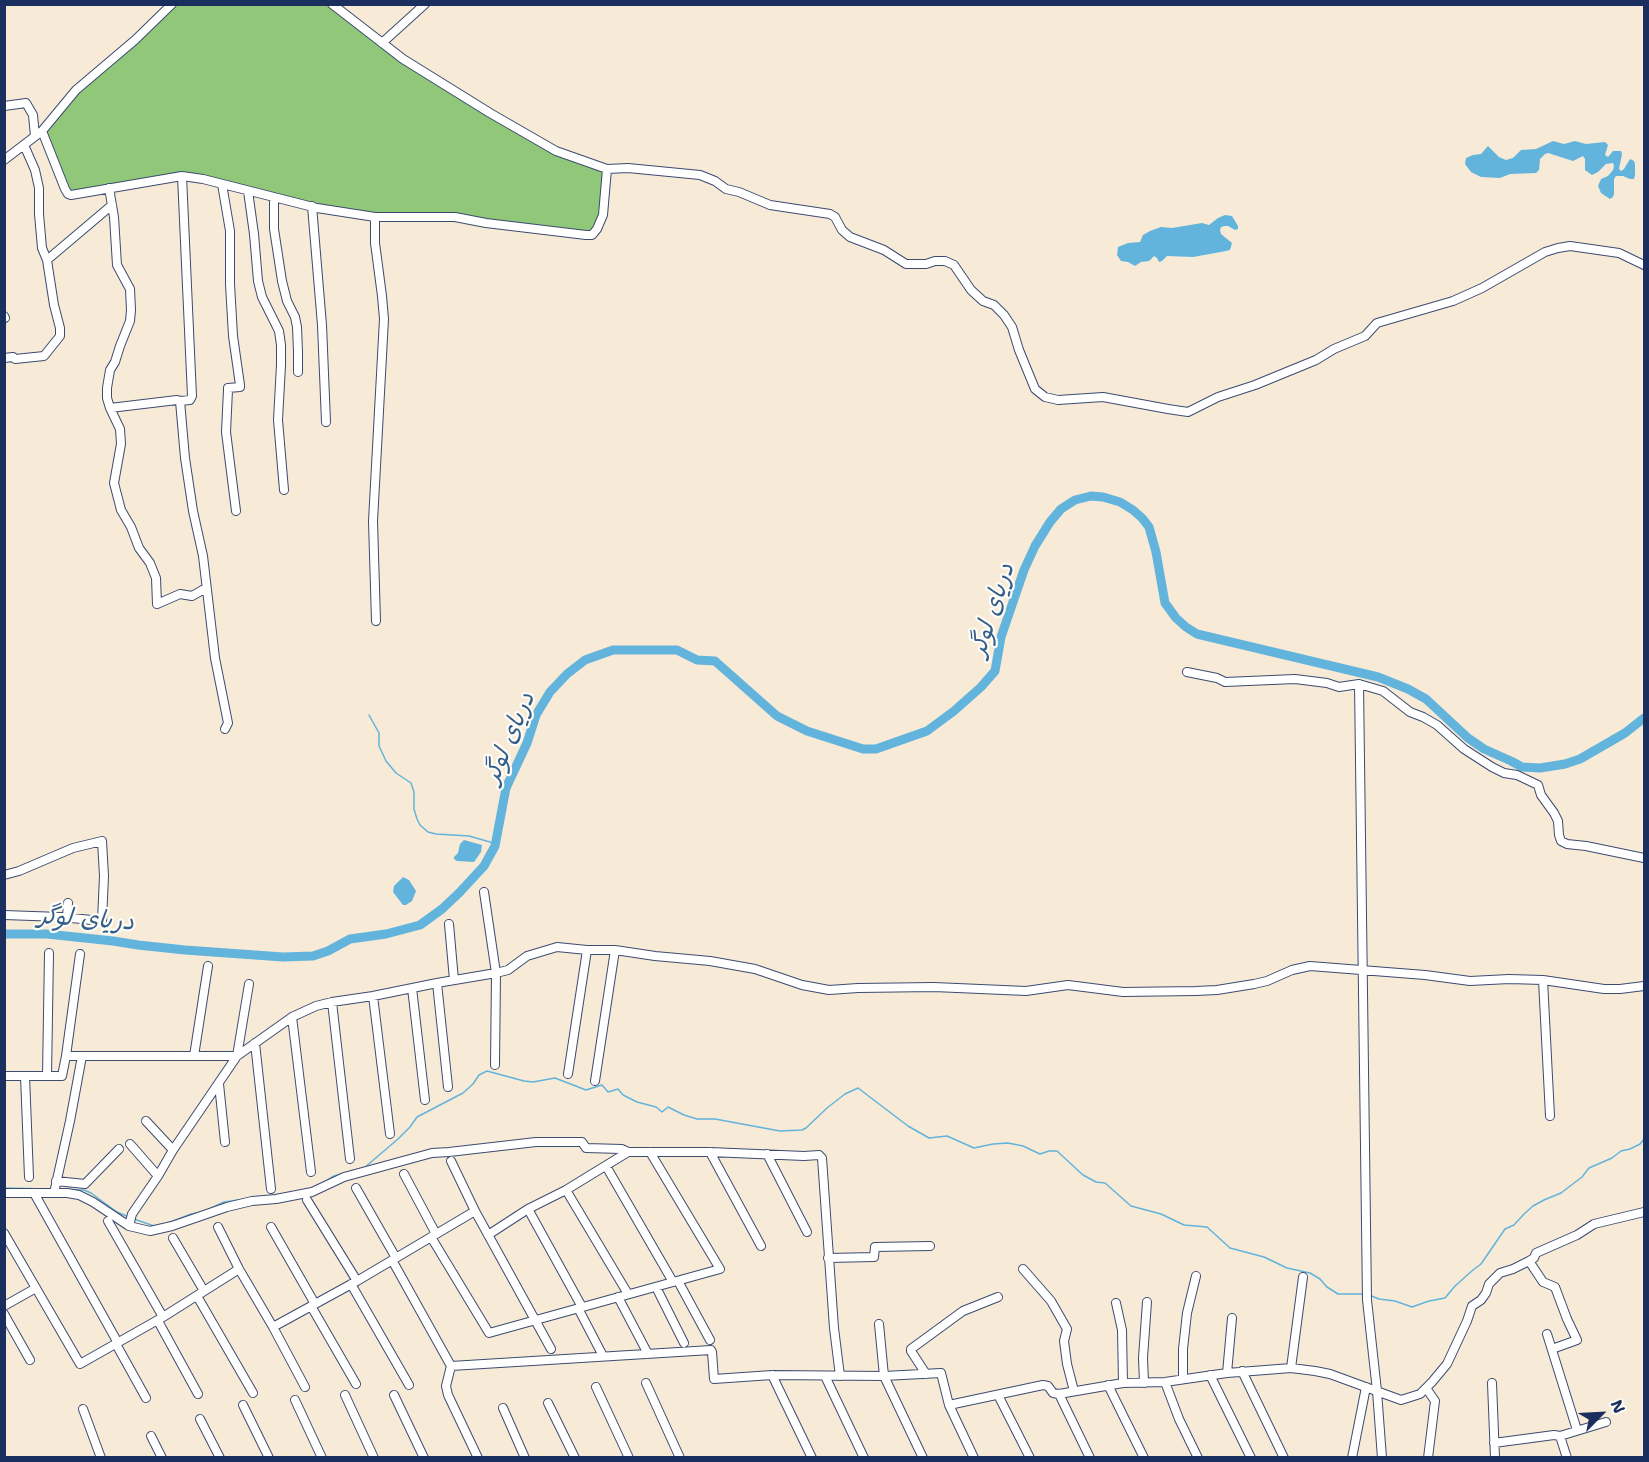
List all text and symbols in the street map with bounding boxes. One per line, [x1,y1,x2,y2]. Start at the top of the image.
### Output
water label: دریای لوگر [964,560,1022,660]
water label: دریای لوگر [478,688,542,788]
water label: دریای لوگر [37,902,135,938]
north arrow [1571,1384,1631,1444]
text: N [1606,1396,1630,1417]

